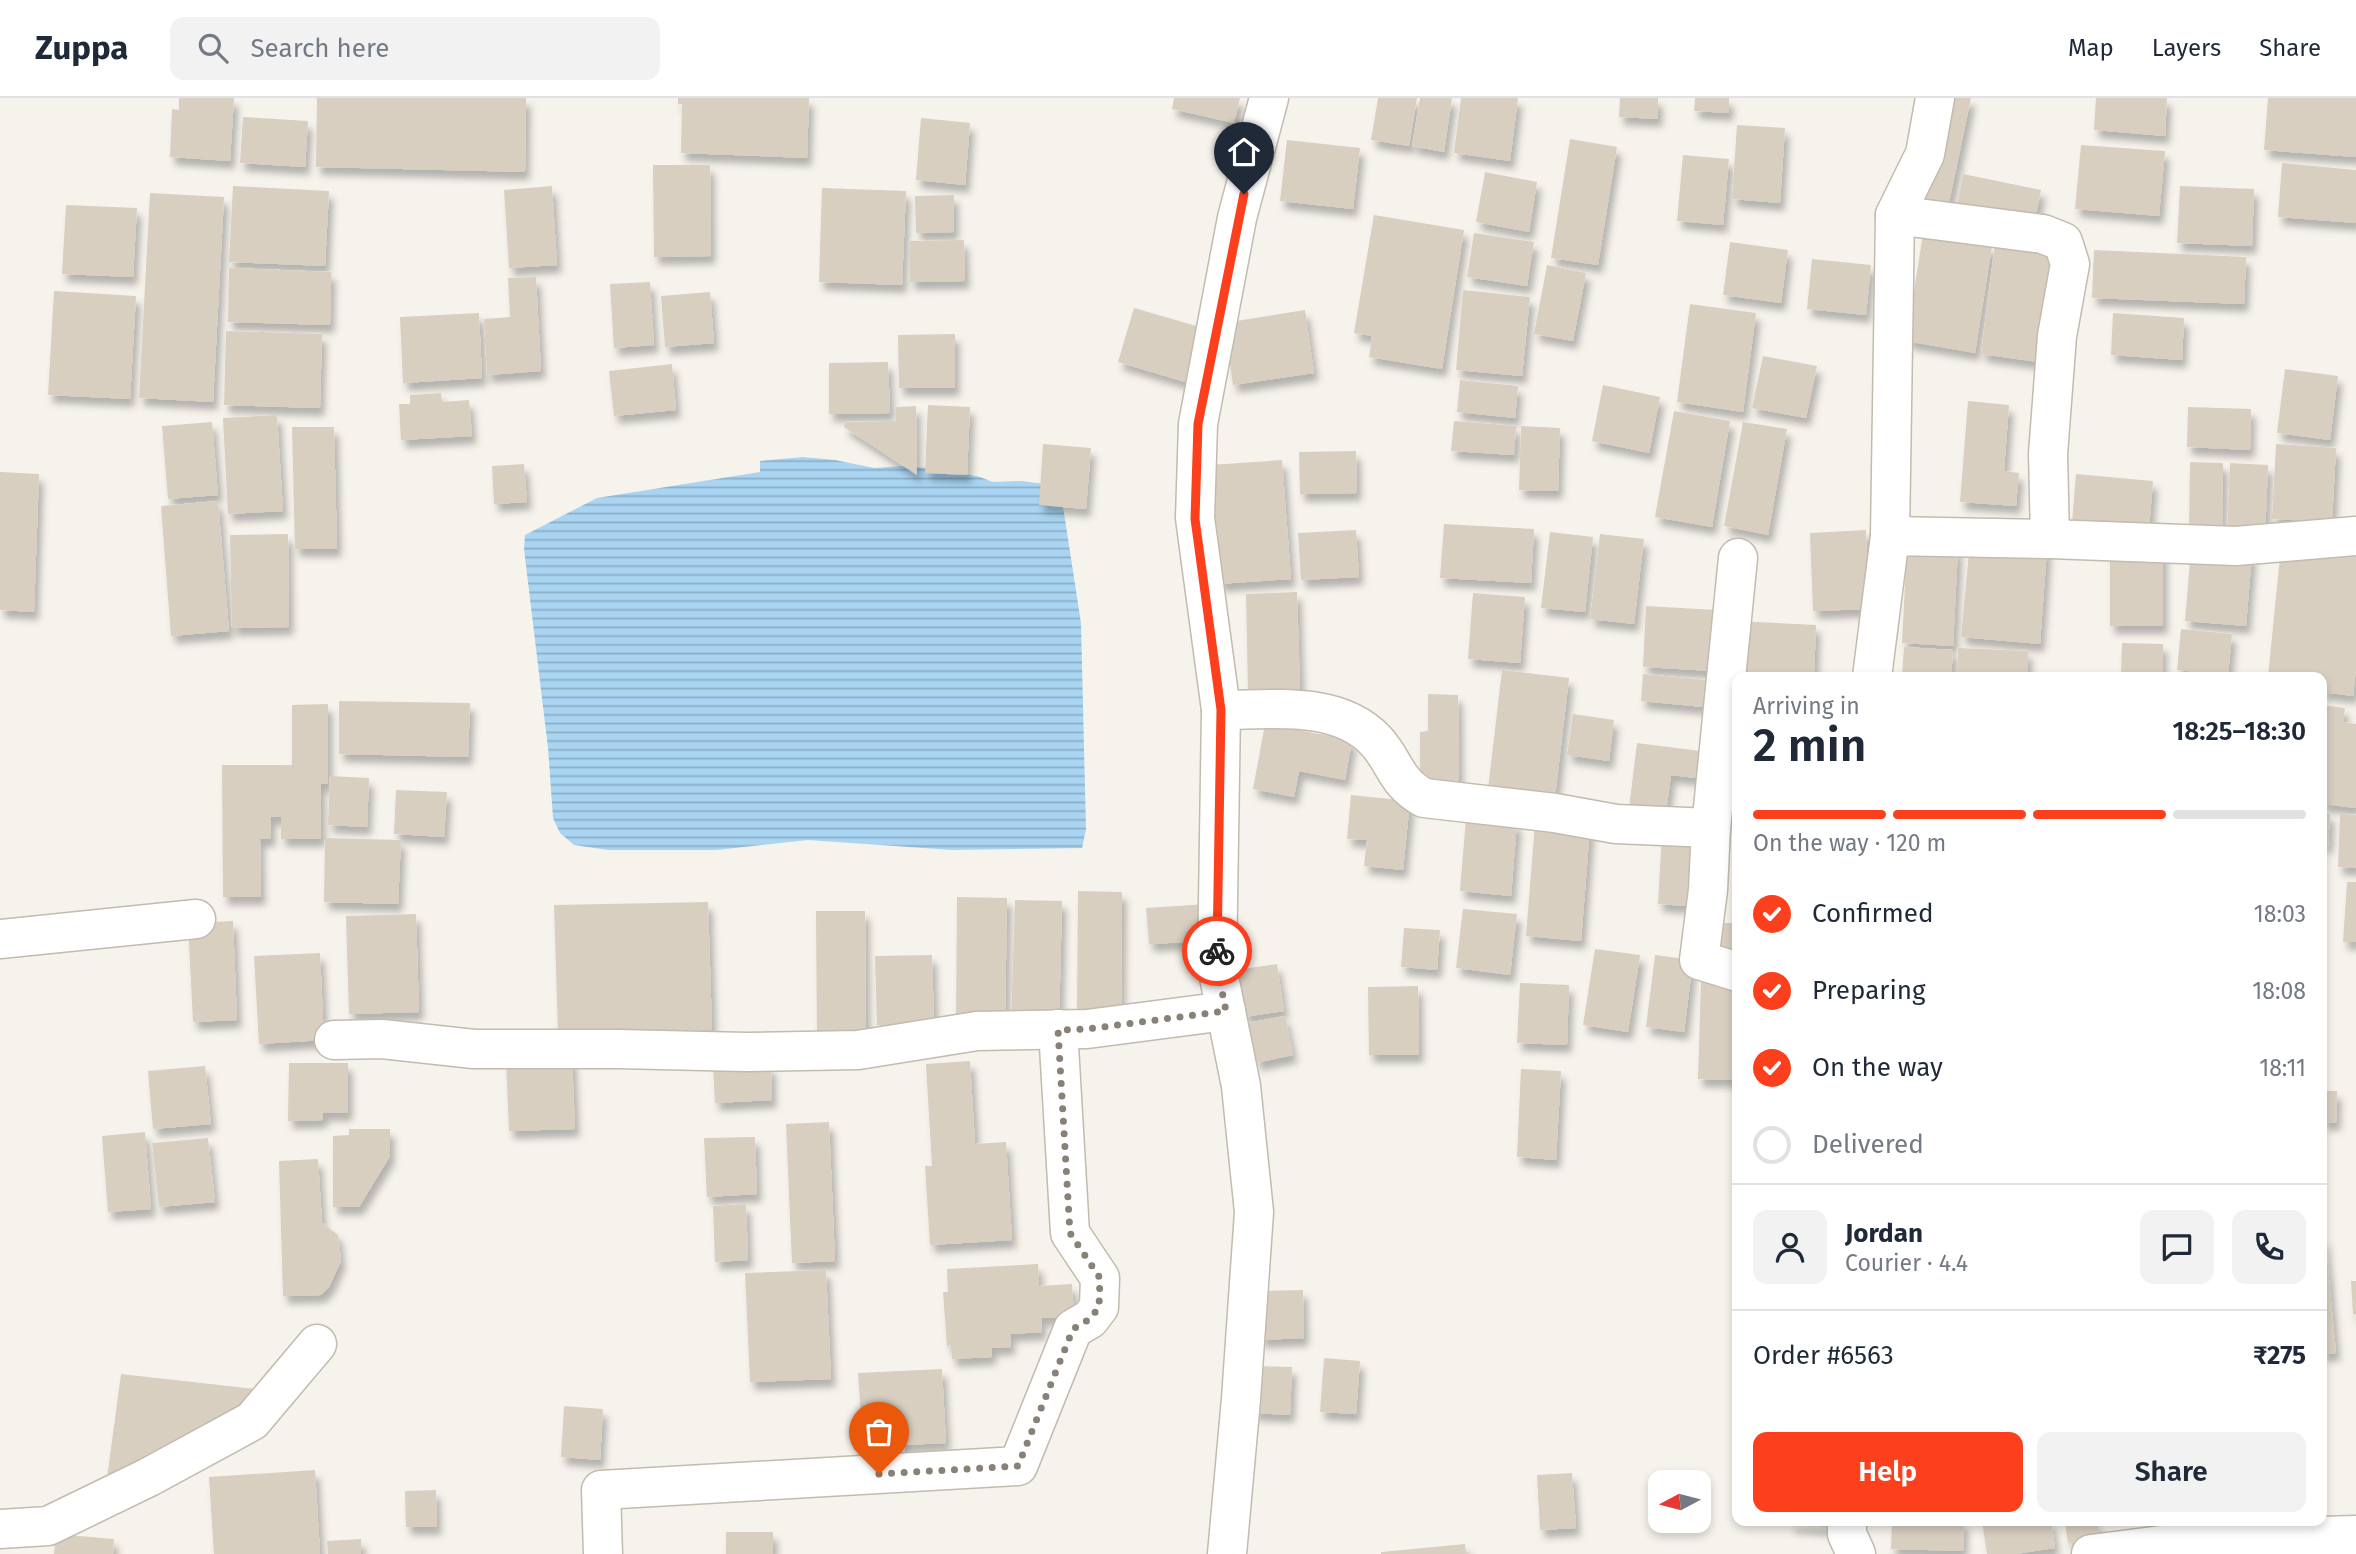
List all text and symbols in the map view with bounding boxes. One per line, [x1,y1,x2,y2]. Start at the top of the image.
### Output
search box [170,17,660,80]
text: Zuppa [35,28,128,68]
icon: search [194,29,232,67]
text: Search here [250,33,389,64]
text: Map [2068,34,2114,62]
text: Layers [2152,34,2221,62]
text: Share [2259,34,2321,62]
pin [1214,122,1274,194]
icon: home [1225,133,1263,171]
text: Arriving in [1753,692,1860,720]
text: 18:25–18:30 [2172,716,2306,747]
text: 2 min [1753,718,1866,773]
text: On the way · 120 m [1753,829,1946,857]
icon: check [1753,895,1791,933]
text: Confirmed [1812,898,1933,929]
text: 18:03 [2254,900,2306,928]
courier [1182,916,1252,986]
icon: bike [1198,932,1236,970]
icon: check [1753,972,1791,1010]
text: Preparing [1812,975,1925,1006]
text: 18:08 [2252,977,2306,1005]
icon: check [1753,1049,1791,1087]
text: On the way [1812,1052,1943,1083]
text: 18:11 [2259,1054,2306,1082]
text: Delivered [1812,1129,1924,1160]
button: person [1753,1210,1827,1284]
button: chat [2140,1210,2214,1284]
button: phone [2232,1210,2306,1284]
text: Jordan [1845,1218,1923,1249]
text: Courier · 4.4 [1845,1249,1968,1277]
text: Order #6563 [1753,1340,1894,1371]
text: ₹275 [2253,1340,2306,1371]
pin [849,1402,909,1474]
icon: bag [860,1413,898,1451]
button: Help [1753,1432,2023,1512]
button: Share [2037,1432,2306,1512]
north arrow [1648,1470,1712,1533]
map controls [1648,1470,1711,1533]

